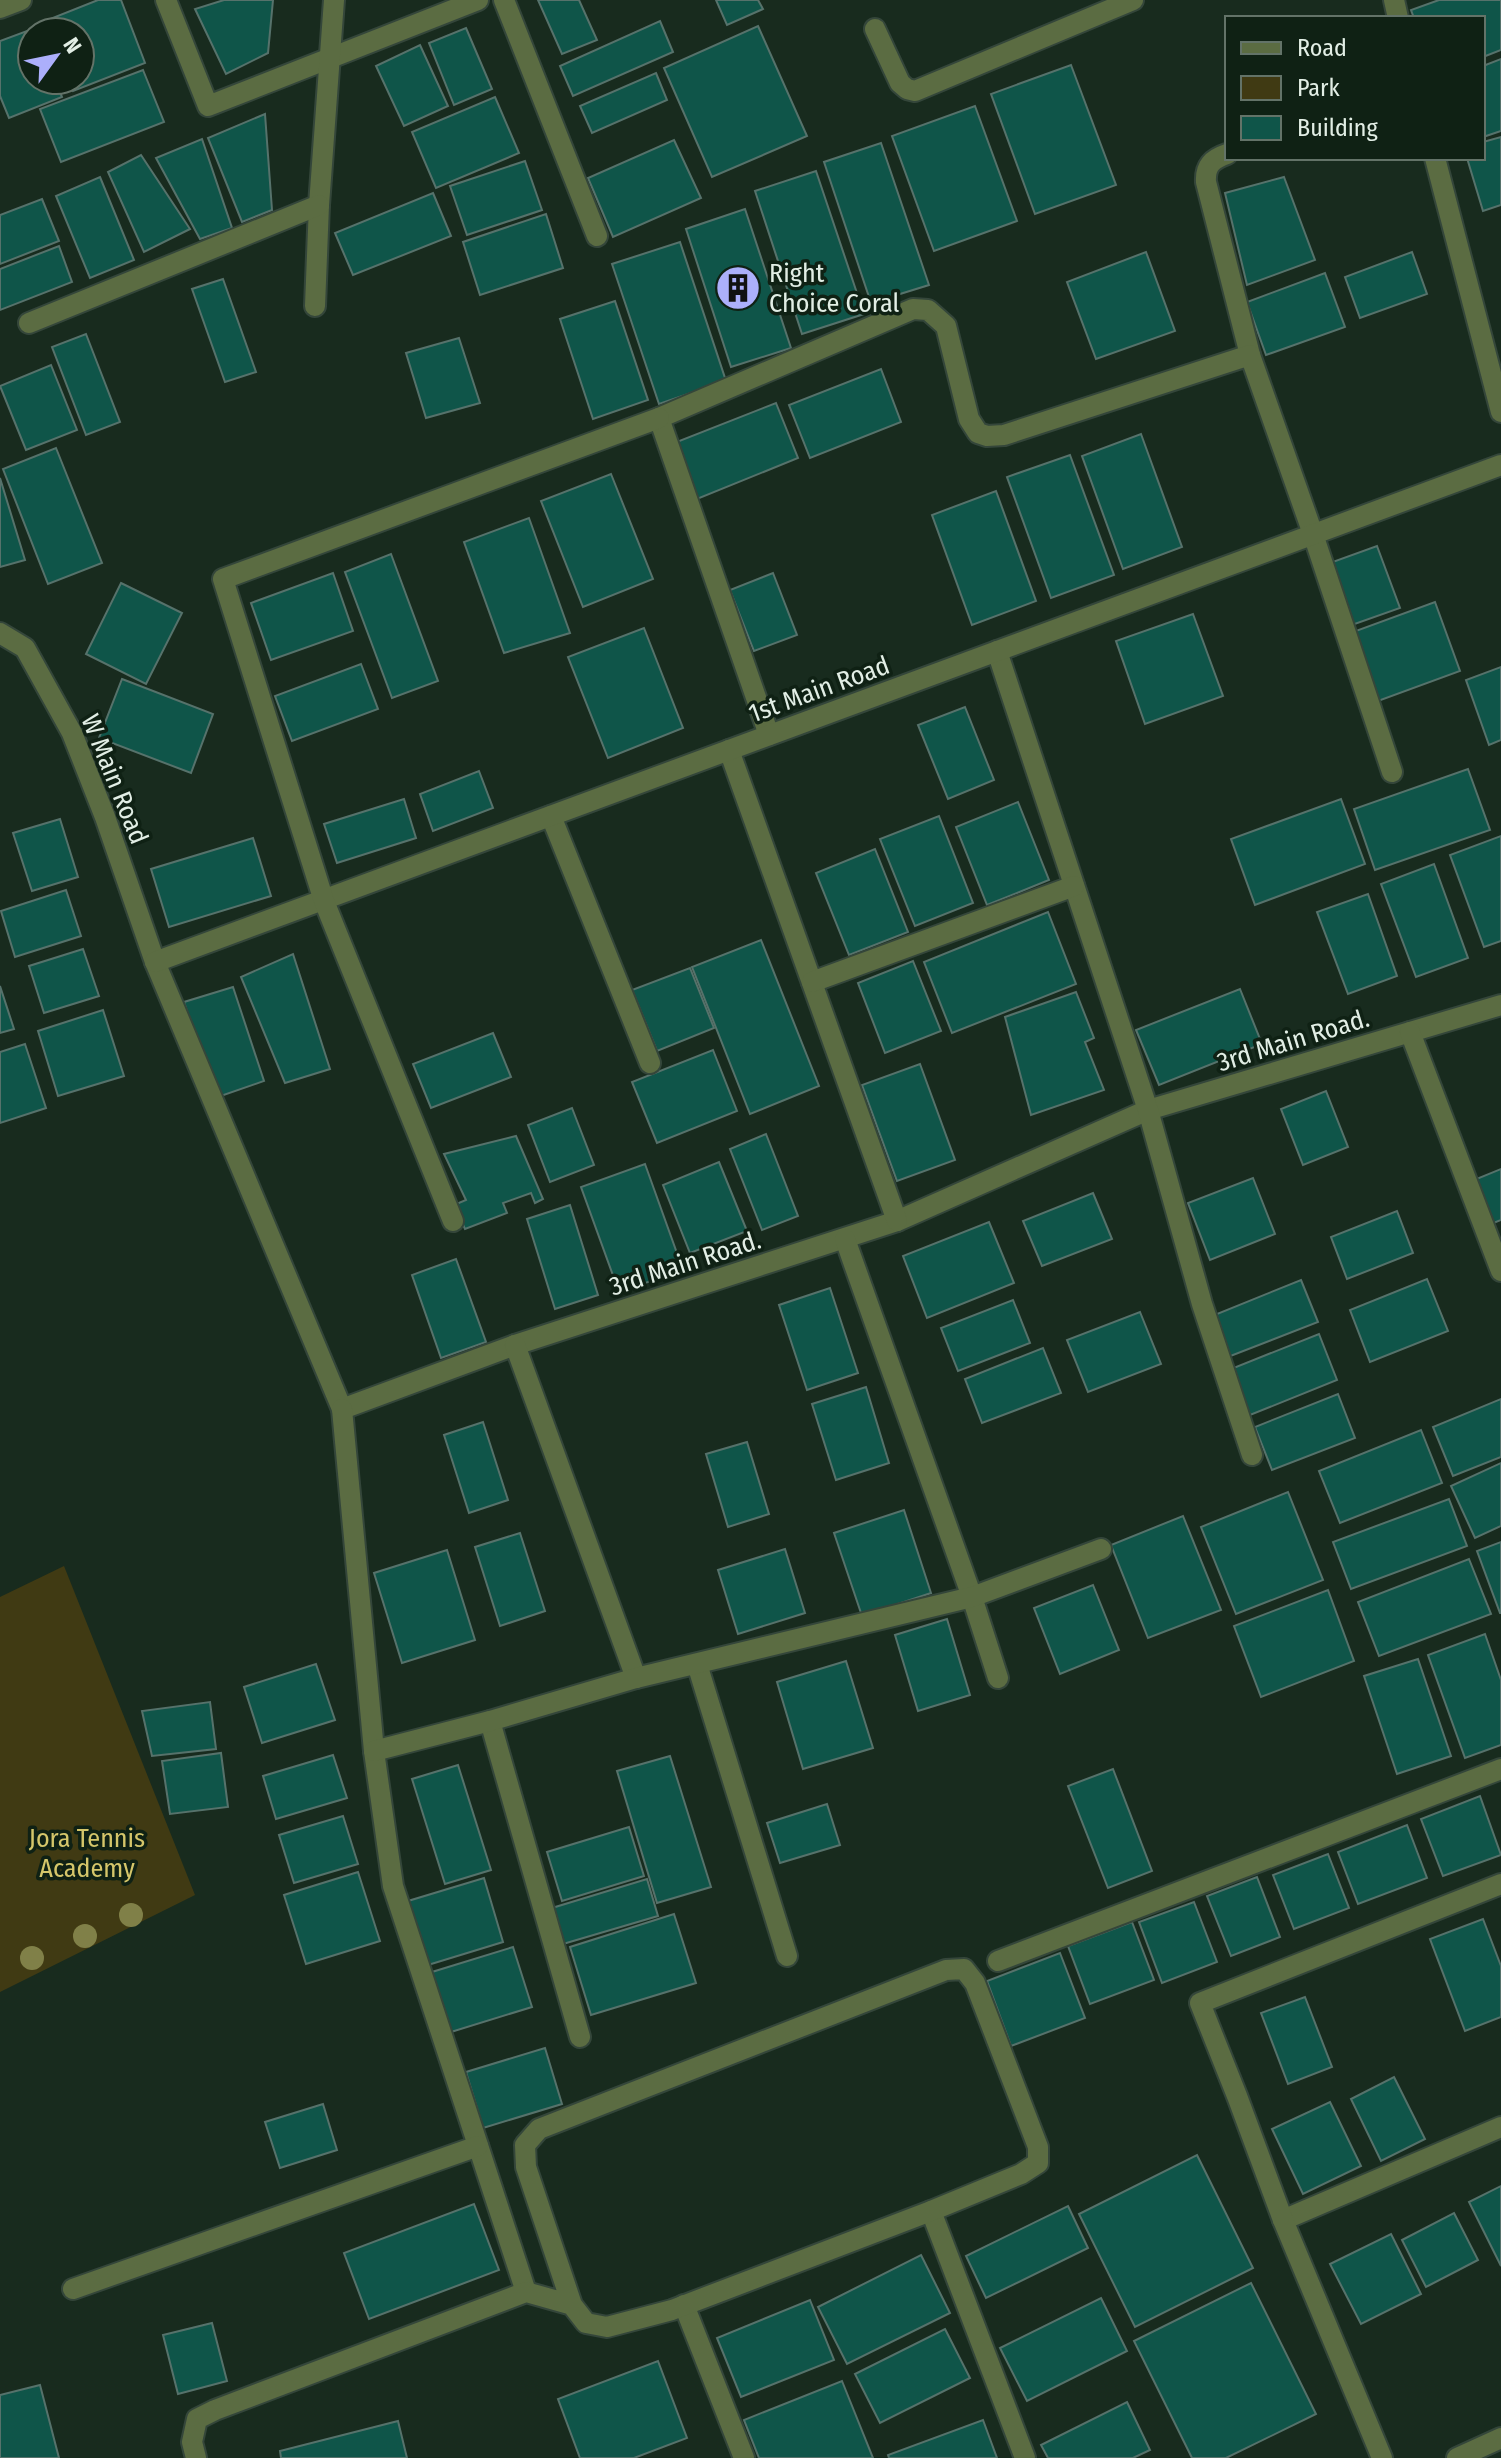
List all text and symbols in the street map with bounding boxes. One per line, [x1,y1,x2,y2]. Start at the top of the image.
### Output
north arrow [16,16,96,96]
legend [1225,16,1485,160]
text: N [57,32,87,58]
text: Road [1297,34,1347,62]
text: Park [1297,74,1340,102]
text: Building [1297,114,1379,142]
place label: Right Choice Coral [769,258,900,319]
building icon: Right Choice Coral [714,264,762,312]
street label: 1st Main Road [745,650,894,729]
street label: W Main Road [74,710,155,849]
street label: 3rd Main Road. [1213,1003,1373,1078]
street label: 3rd Main Road. [606,1224,765,1302]
park label: Jora Tennis Academy [29,1823,145,1884]

